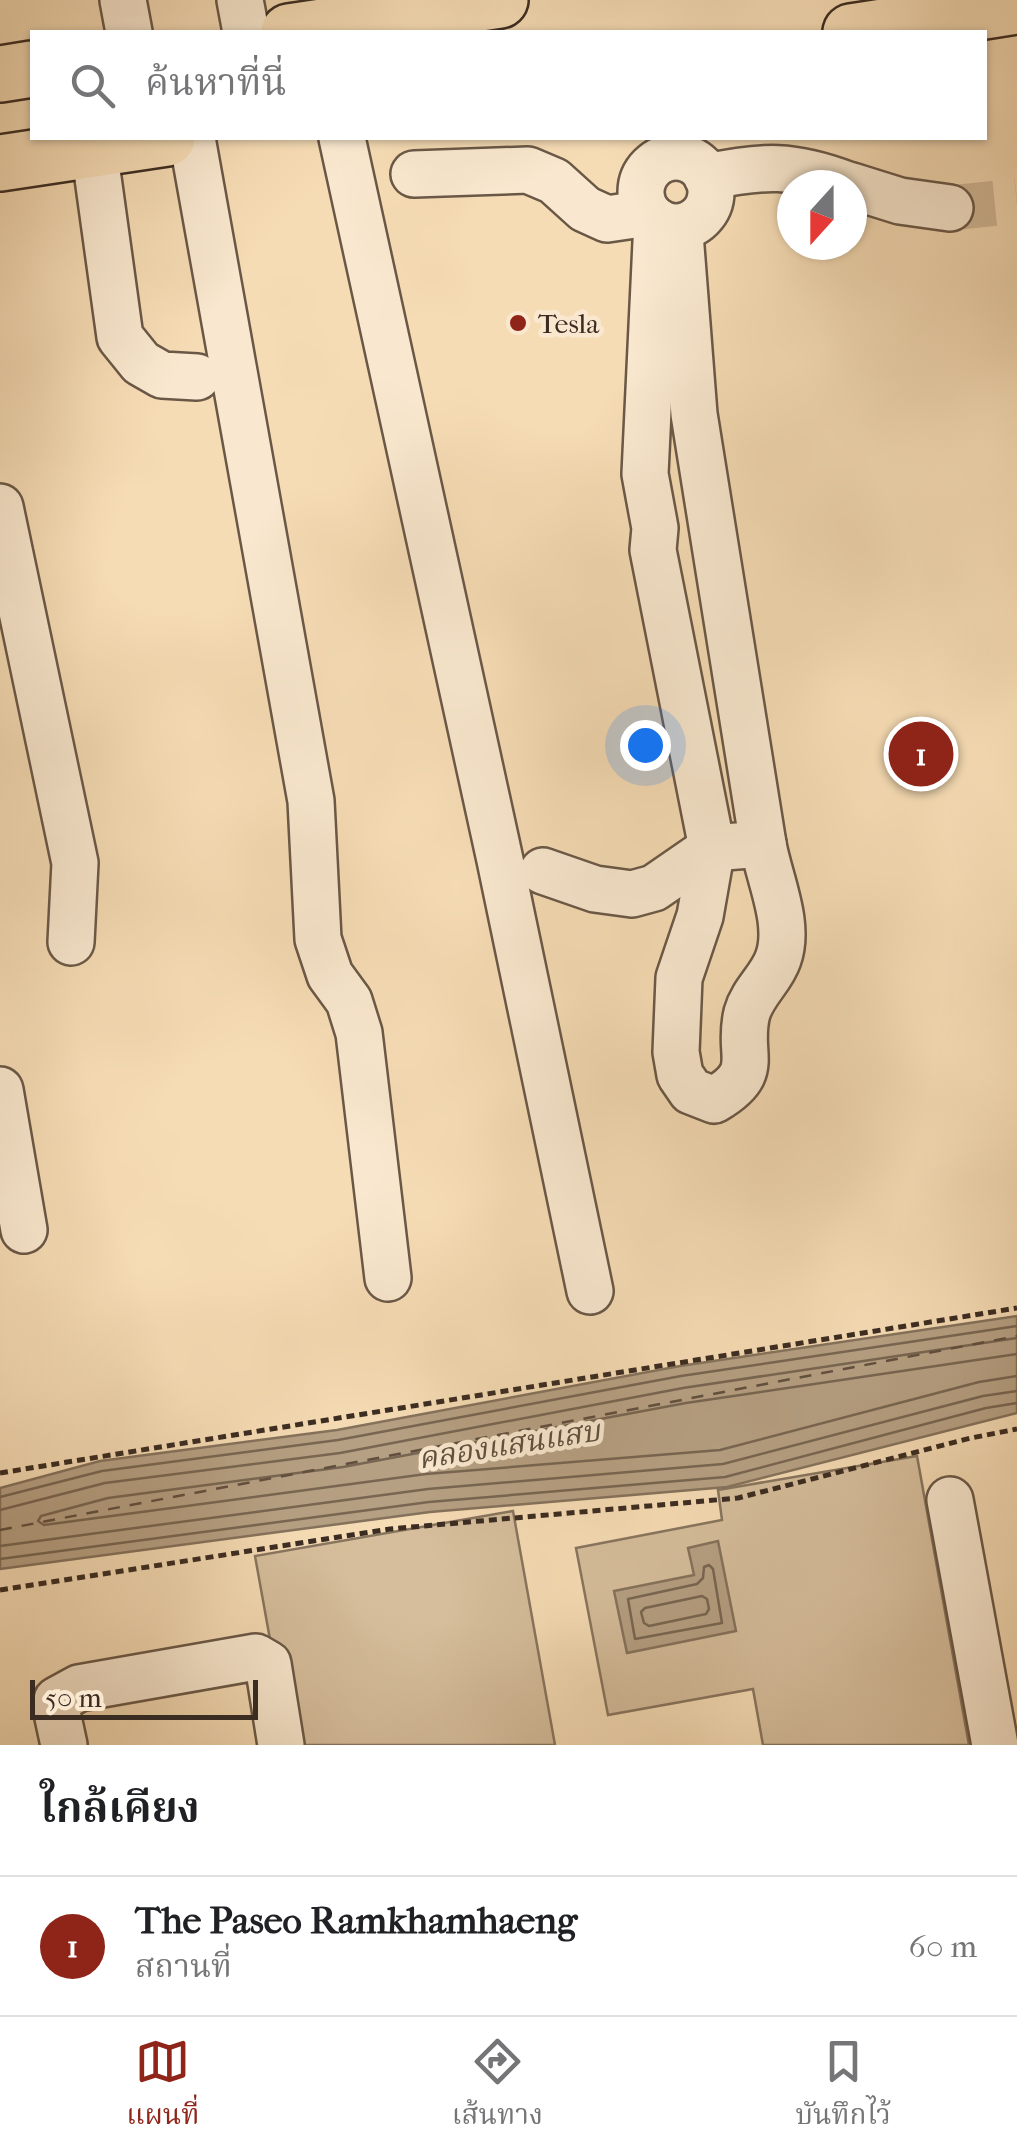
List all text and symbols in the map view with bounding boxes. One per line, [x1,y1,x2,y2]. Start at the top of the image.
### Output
search box [30,30,987,140]
icon: search [65,58,120,113]
text: ค้นหาที่นี่ [145,60,286,105]
north arrow [777,170,867,260]
place label: Tesla [538,307,600,340]
marker: Tesla [507,312,529,334]
pin: 1 [888,716,954,792]
your location [620,720,671,771]
water label: คลองแสนแสบ [415,1413,605,1477]
scale bar [30,1675,258,1720]
text: 50 m [45,1681,102,1714]
text: ใกล้เคียง [40,1784,200,1833]
text: The Paseo Ramkhamhaeng [135,1898,577,1943]
text: 1 [67,1928,78,1965]
text: 60 m [909,1928,977,1965]
text: สถานที่ [135,1948,232,1985]
tab: แผนที่ [126,2034,200,2139]
tab: เส้นทาง [452,2034,543,2139]
tab: บันทึกไว้ [795,2034,891,2139]

